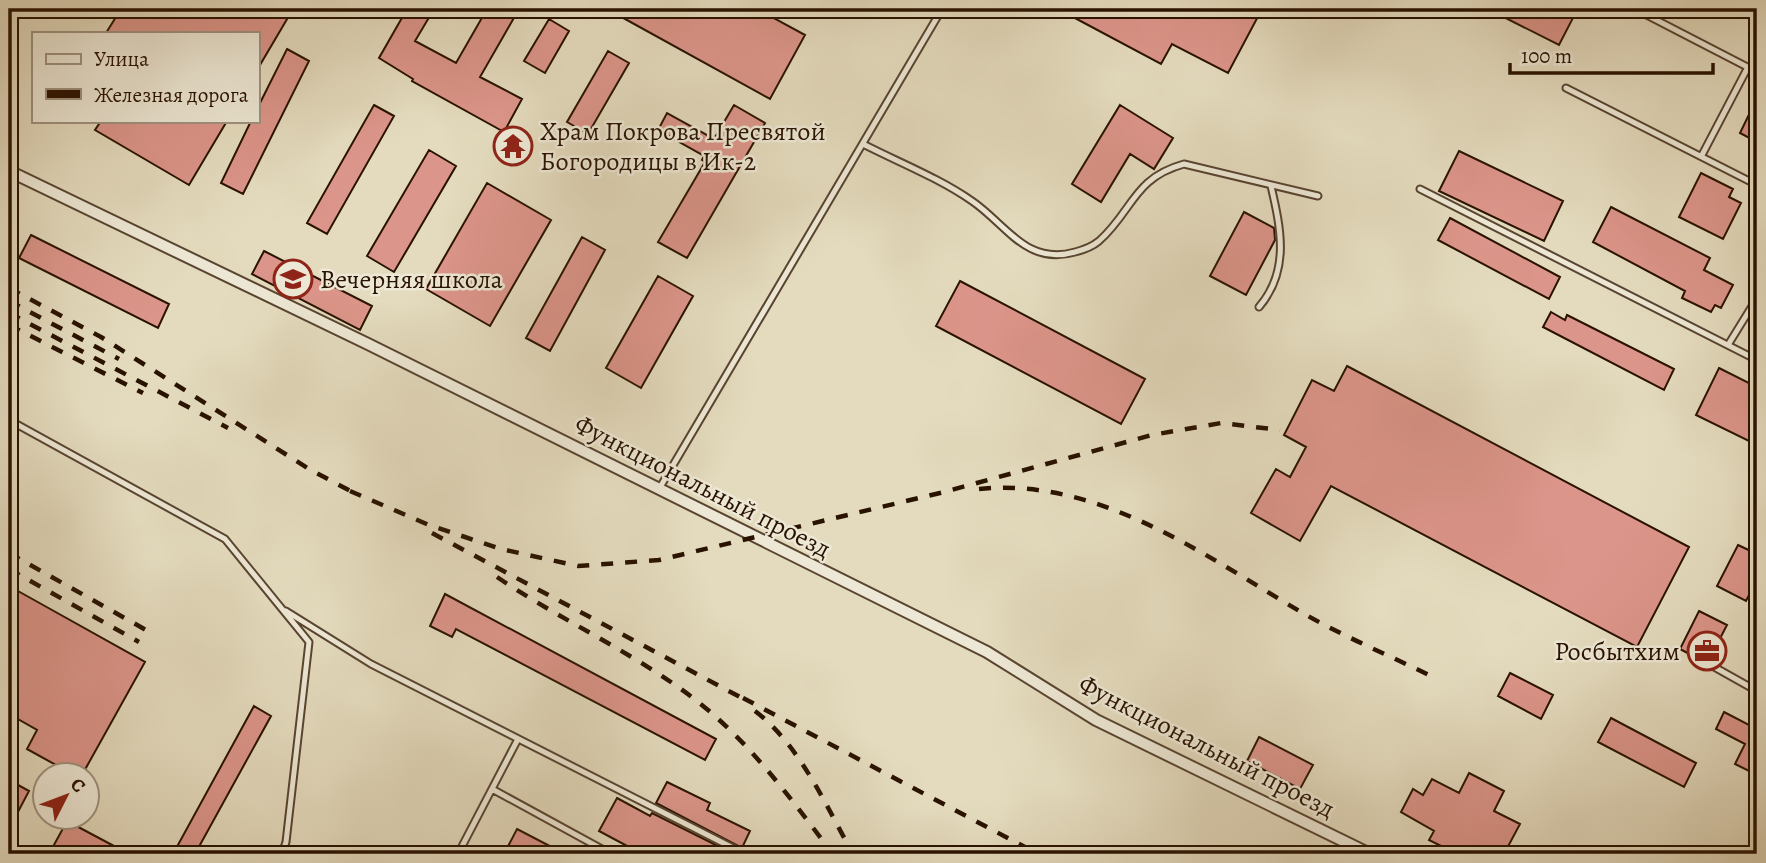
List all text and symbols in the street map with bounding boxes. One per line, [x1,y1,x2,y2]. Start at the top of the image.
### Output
legend [32,32,259,122]
scale bar [1510,32,1714,76]
text: 100 m [1521,42,1572,70]
text: Улица [94,45,149,73]
text: Железная дорога [94,81,249,109]
place label: Храм Покрова Пресвятой Богородицы в Ик-2 [540,114,826,179]
temple icon: Храм Покрова Пресвятой Богородицы в Ик-2 [492,125,534,167]
school or university icon: Вечерняя школа [272,258,314,300]
place label: Вечерняя школа [320,262,503,297]
street label: Функциональный проезд [569,407,837,566]
office icon: Росбытхим [1686,630,1728,672]
place label: Росбытхим [1554,634,1680,669]
street label: Функциональный проезд [1073,667,1341,826]
north arrow [32,762,102,832]
text: С [64,772,91,798]

